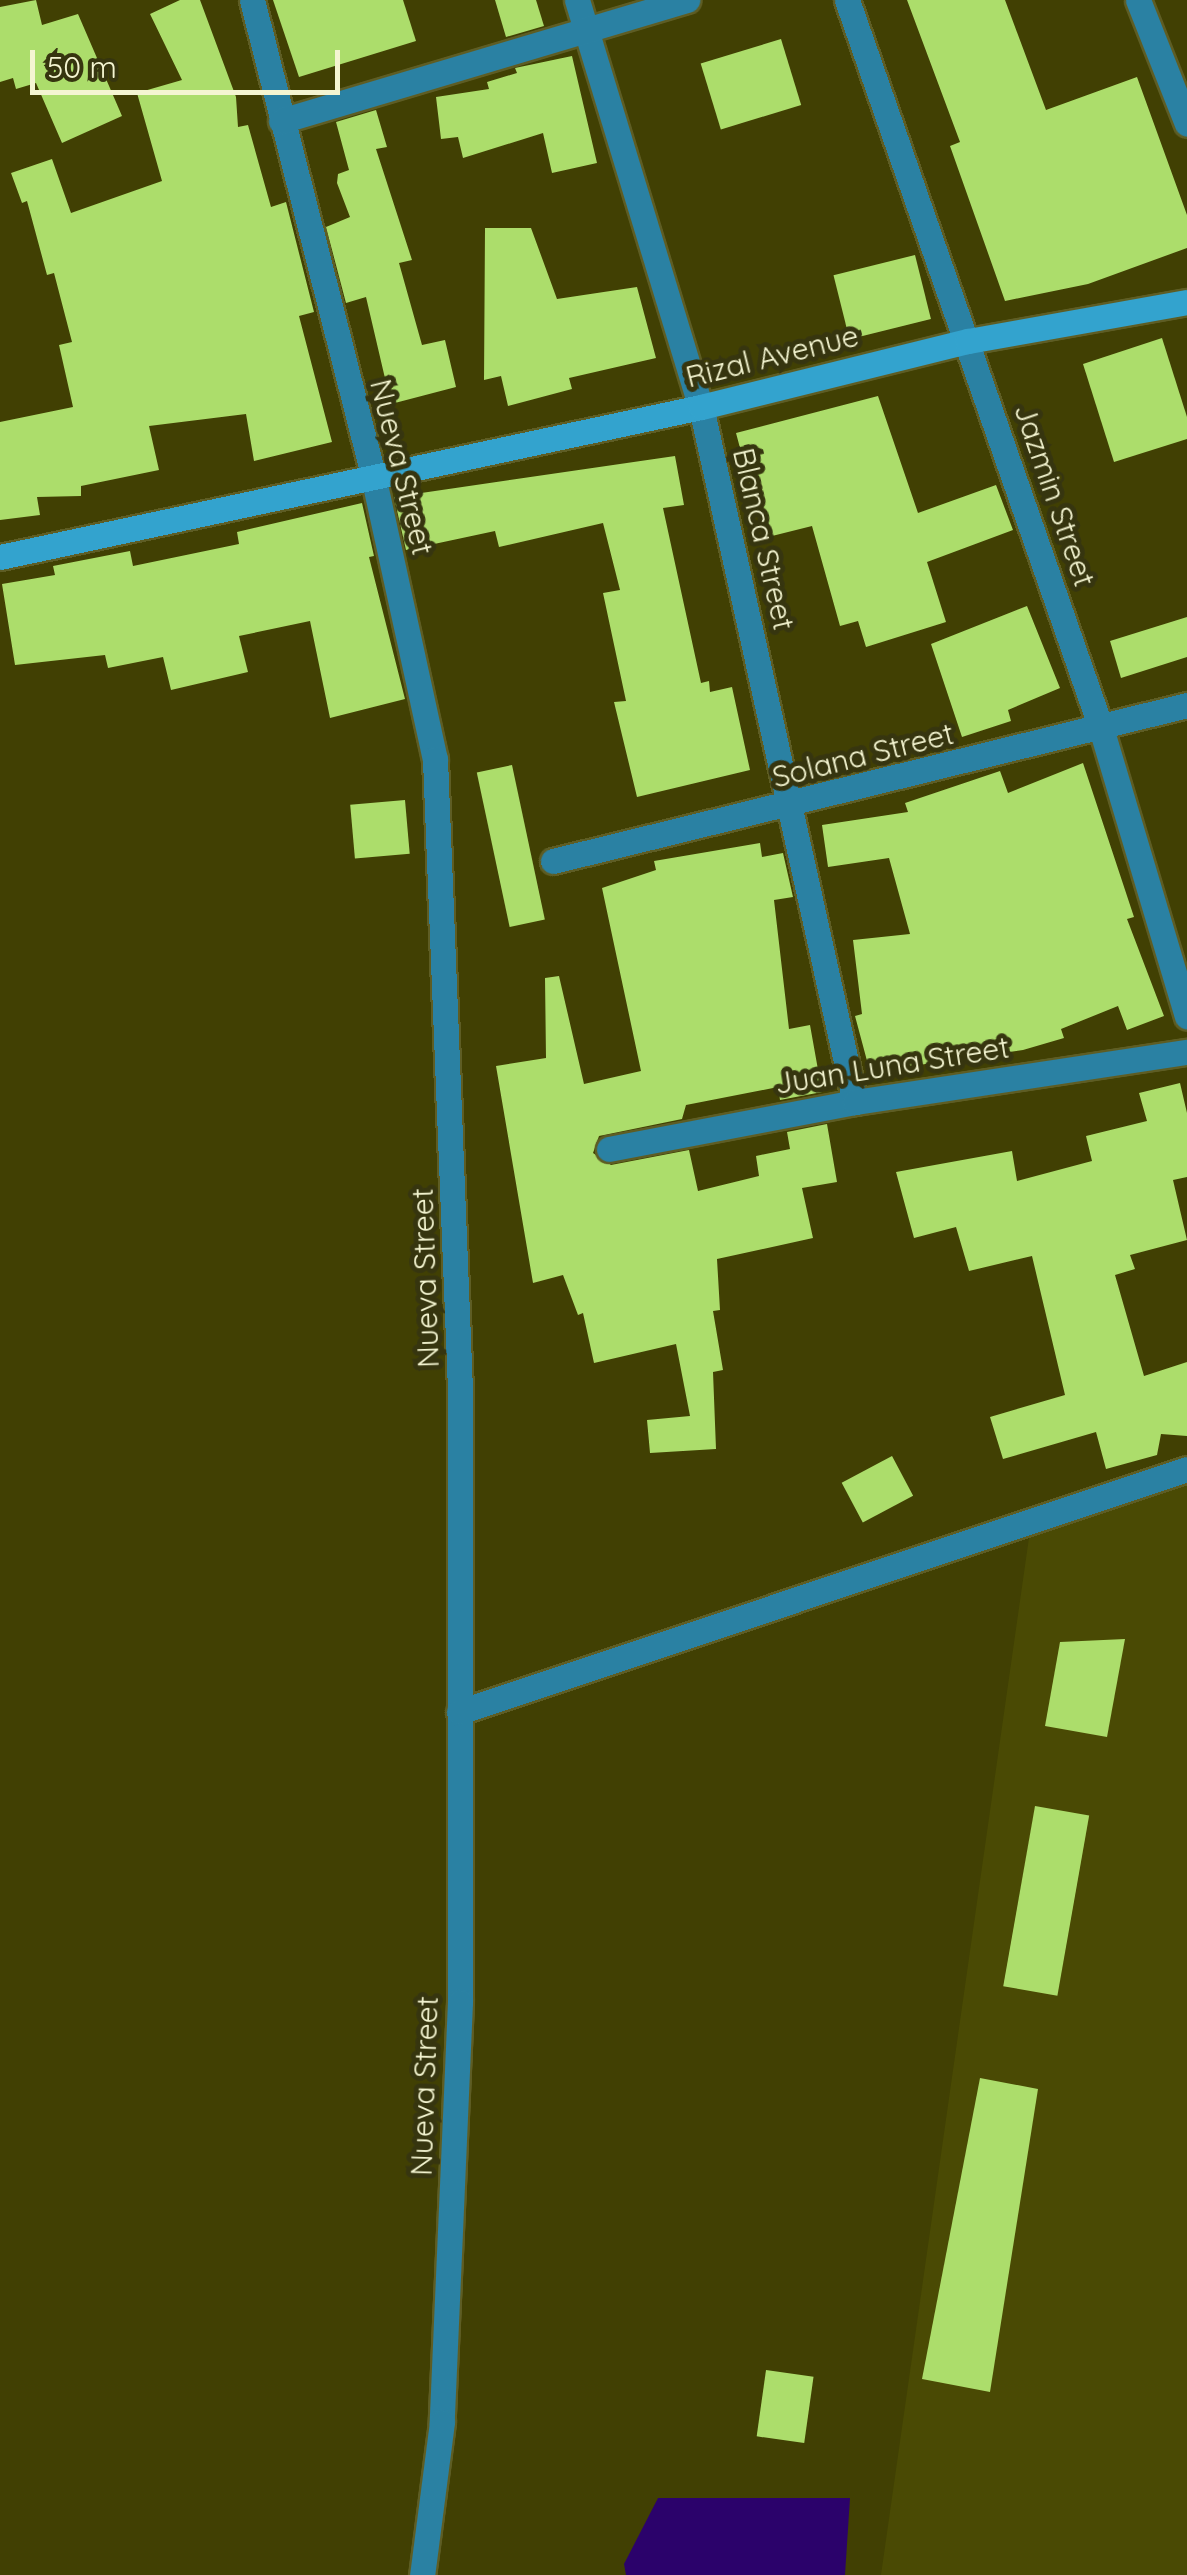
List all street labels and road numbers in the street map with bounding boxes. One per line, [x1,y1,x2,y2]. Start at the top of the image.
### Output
street label: Rizal Avenue [682,317,862,395]
street label: Nueva Street [363,375,441,559]
street label: Jazmin Street [1007,399,1103,591]
street label: Blanca Street [726,444,802,634]
street label: Solana Street [769,715,957,795]
street label: Juan Luna Street [772,1029,1012,1101]
street label: Nueva Street [404,1187,446,1369]
street label: Nueva Street [403,1995,445,2177]

